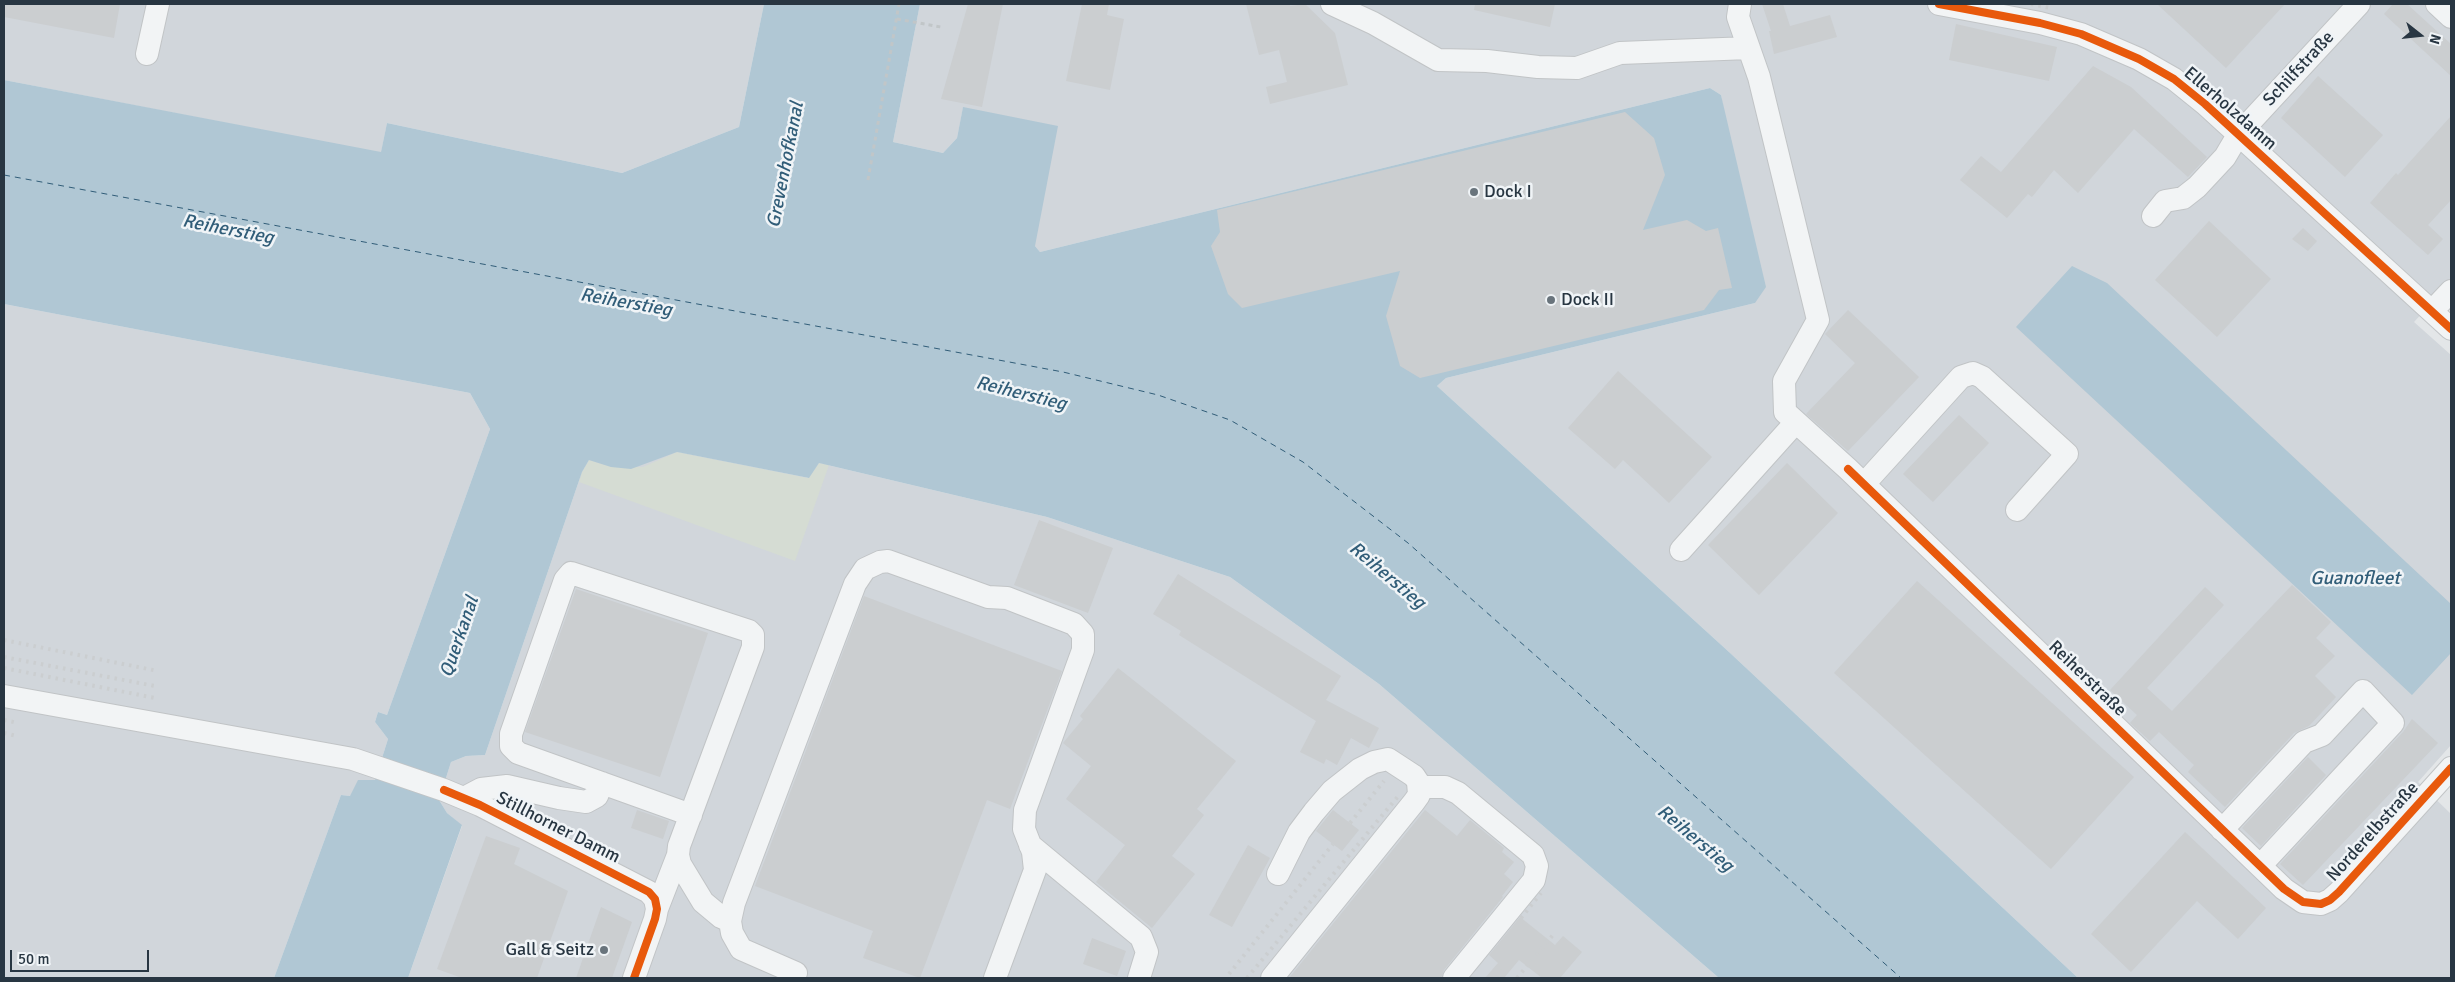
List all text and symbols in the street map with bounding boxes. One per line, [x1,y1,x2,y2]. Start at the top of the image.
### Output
north arrow [2395,10,2445,60]
street label: Schilfstraße [2259,27,2339,111]
text: N [2425,32,2444,46]
street label: Ellerholzdamm [2179,63,2281,155]
water label: Grevenhofkanal [763,100,809,230]
place label: Dock I [1484,181,1532,203]
marker: Dock I [1468,186,1480,198]
water label: Reiherstieg [180,210,276,250]
water label: Reiherstieg [578,284,674,322]
place label: Dock II [1561,289,1614,311]
marker: Dock II [1545,294,1557,306]
water label: Reiherstieg [973,372,1069,416]
water label: Reiherstieg [1344,538,1430,614]
water label: Guanofleet [2310,568,2400,590]
water label: Querkanal [436,594,484,680]
street label: Reiherstraße [2044,637,2130,721]
street label: Norderelbstraße [2323,778,2423,886]
street label: Stillhorner Damm [492,787,624,869]
water label: Reiherstieg [1652,801,1738,877]
place label: Gall & Seitz [505,939,594,961]
scale bar [12,940,151,972]
marker: Gall & Seitz [598,944,610,956]
text: 50 m [18,950,49,968]

